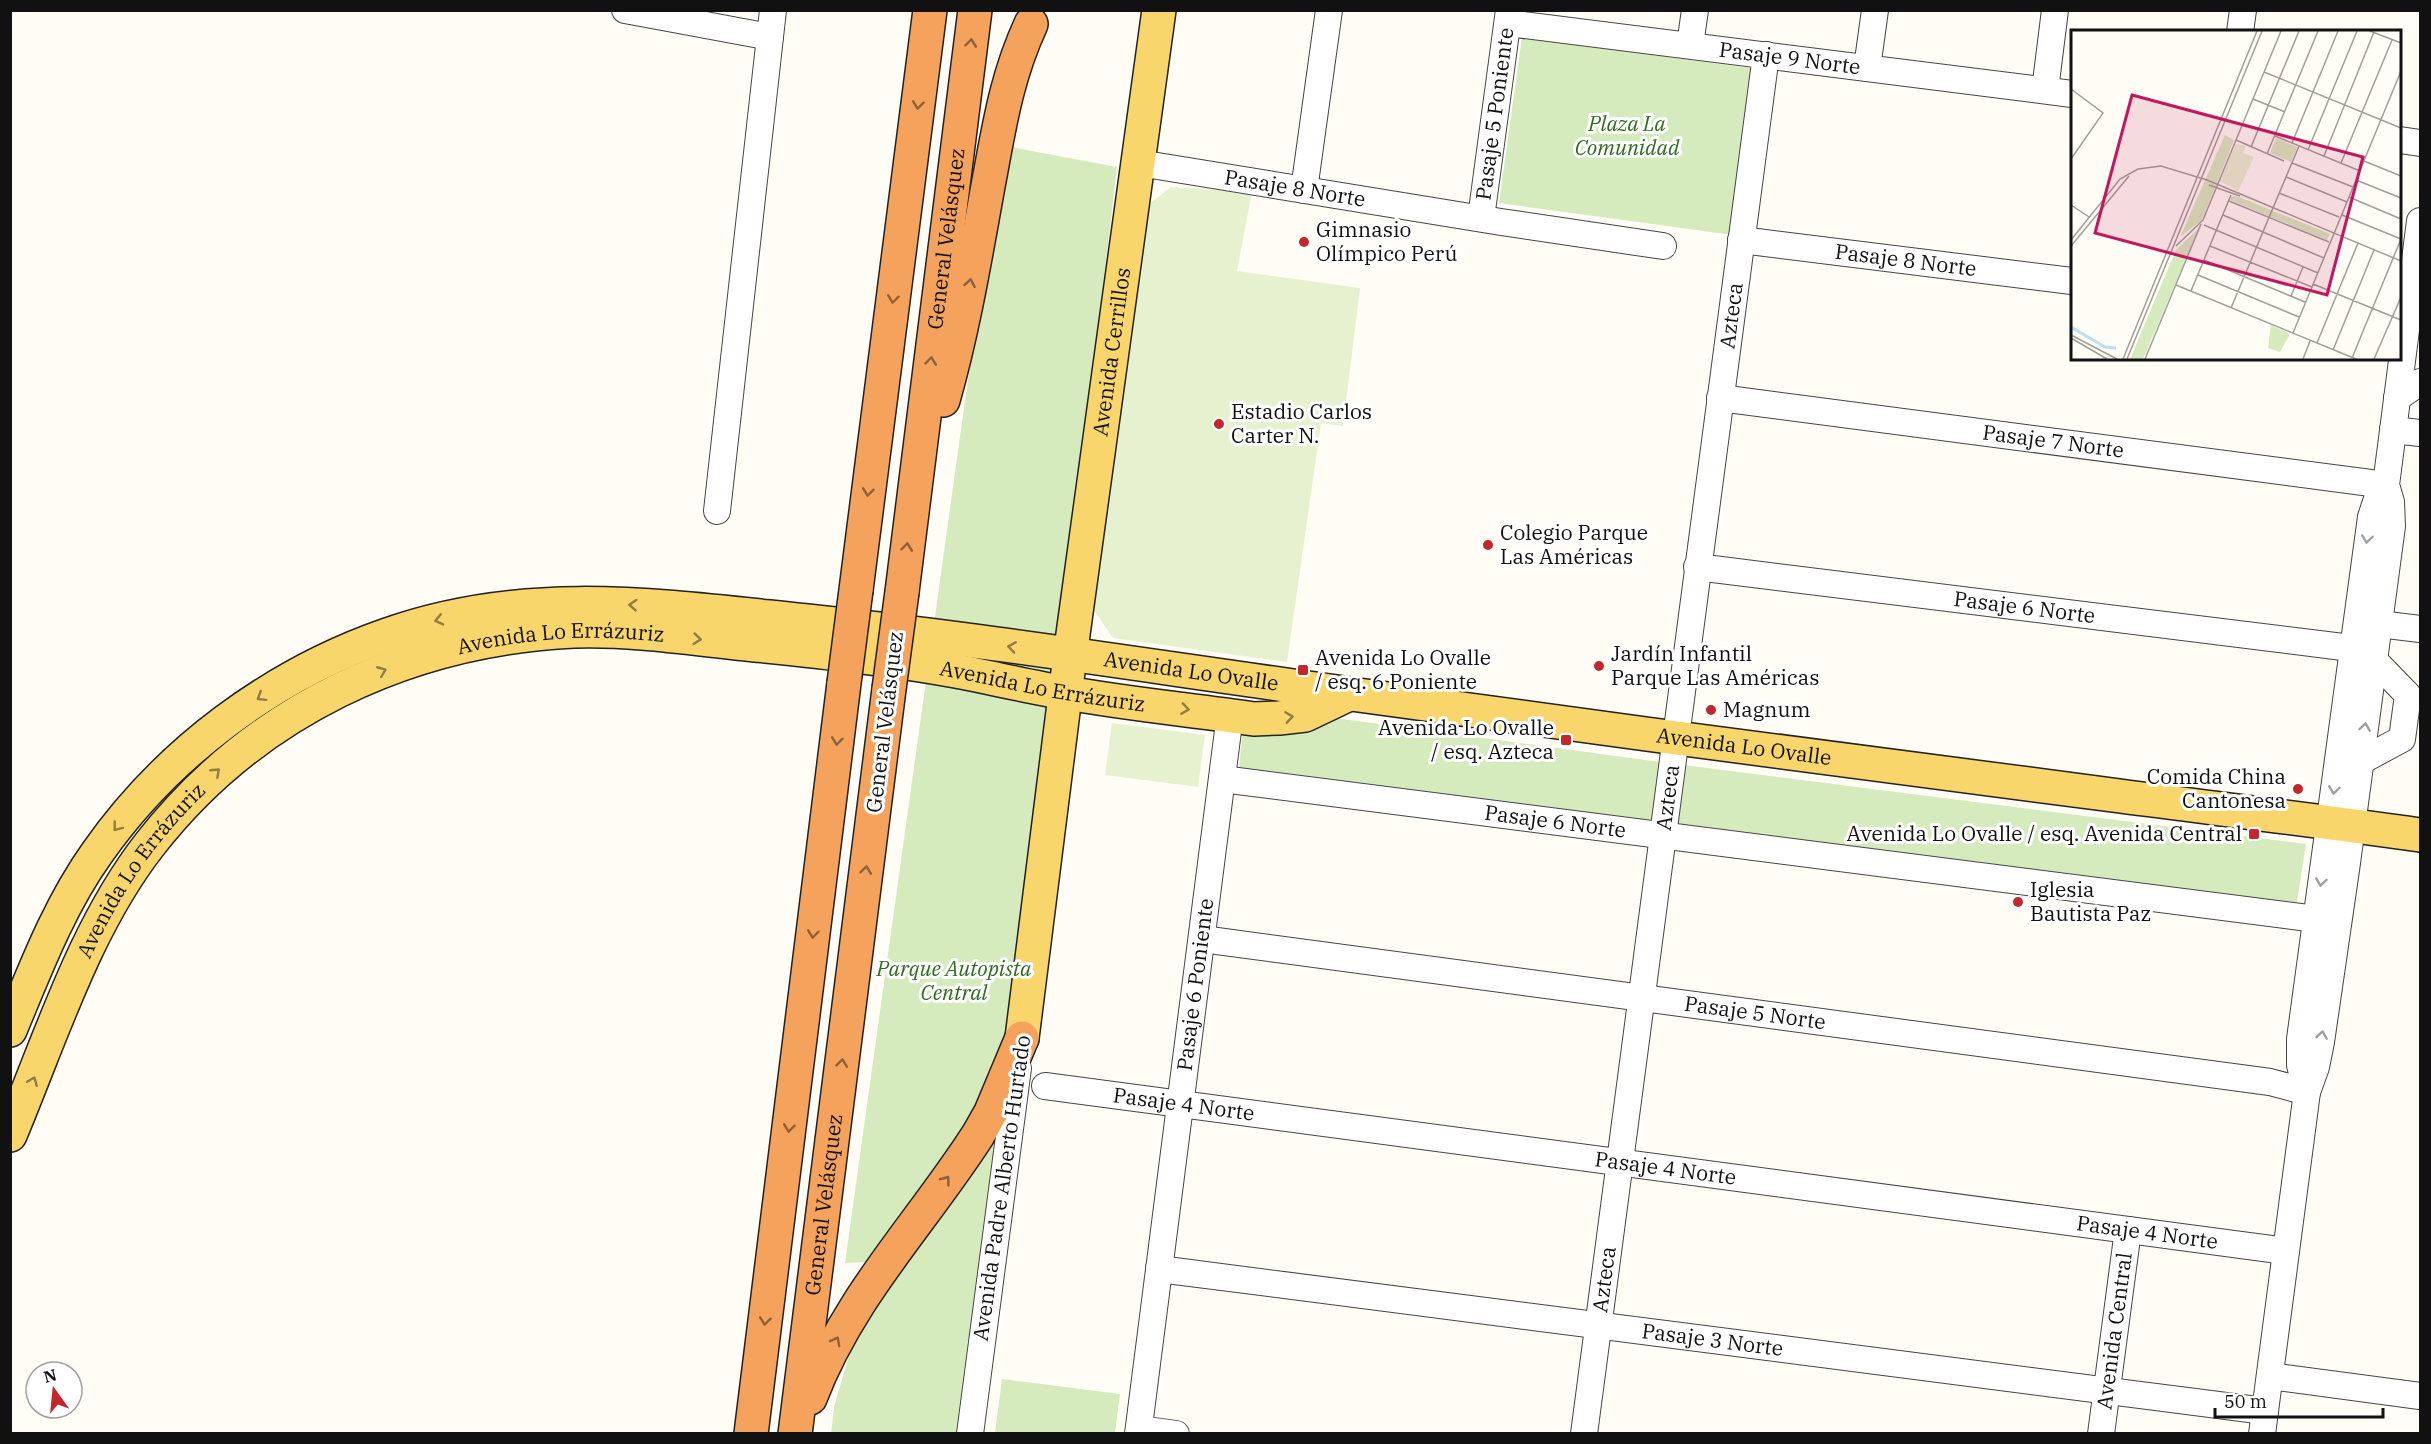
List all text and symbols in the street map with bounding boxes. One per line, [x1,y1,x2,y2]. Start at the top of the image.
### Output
street label: Pasaje 5 Poniente [1469,26,1519,202]
inset map [2071,30,2401,360]
street label: Pasaje 9 Norte [1718,35,1862,80]
one-way arrow [964,38,977,47]
one-way arrow [912,101,924,110]
park label: Plaza La Comunidad [1575,109,1680,161]
street label: General Velásquez [920,146,971,331]
street label: Pasaje 8 Norte [1223,162,1368,213]
place label: Gimnasio Olímpico Perú [1316,215,1457,267]
marker: Gimnasio Olímpico Perú [1297,235,1311,249]
street label: Pasaje 8 Norte [1834,237,1978,282]
street label: Avenida Cerrillos [1085,266,1136,438]
one-way arrow [963,279,976,289]
street label: Azteca [1712,281,1749,350]
one-way arrow [887,294,899,303]
one-way arrow [924,356,936,366]
place label: Estadio Carlos Carter N. [1231,397,1372,449]
marker: Estadio Carlos Carter N. [1212,417,1226,431]
street label: Pasaje 7 Norte [1981,417,2126,464]
one-way arrow [862,488,875,497]
place label: Colegio Parque Las Américas [1500,518,1648,570]
one-way arrow [2362,535,2374,544]
marker: Colegio Parque Las Américas [1481,538,1495,552]
one-way arrow [900,543,913,552]
street label: Pasaje 6 Norte [1952,584,2097,629]
one-way arrow [628,598,637,611]
one-way arrow [435,613,445,626]
street label: Avenida Lo Errázuriz [454,616,666,660]
street label: General Velásquez [859,630,909,814]
one-way arrow [693,632,702,645]
place label: Jardín Infantil Parque Las Américas [1611,639,1819,691]
one-way arrow [1007,641,1017,653]
place label: Avenida Lo Ovalle / esq. 6 Poniente [1315,643,1491,695]
street label: Avenida Lo Ovalle [1102,644,1280,697]
street label: Avenida Lo Errázuriz [938,653,1147,718]
marker: Jardín Infantil Parque Las Américas [1592,659,1606,673]
marker: Avenida Lo Ovalle / esq. 6 Poniente [1296,663,1310,677]
one-way arrow [376,666,387,678]
one-way arrow [257,689,267,701]
place label: Magnum [1723,695,1811,723]
one-way arrow [1181,703,1190,715]
marker: Magnum [1704,703,1718,717]
one-way arrow [1284,711,1293,723]
place label: Avenida Lo Ovalle / esq. Azteca [1378,713,1554,765]
street label: Avenida Lo Ovalle [1655,721,1833,771]
one-way arrow [2359,723,2371,732]
marker: Avenida Lo Ovalle / esq. Azteca [1559,733,1573,747]
one-way arrow [831,736,844,745]
place label: Comida China Cantonesa [2147,762,2286,814]
street label: Azteca [1649,763,1685,832]
one-way arrow [210,768,220,779]
street label: Avenida Lo Errázuriz [70,776,211,962]
marker: Comida China Cantonesa [2291,782,2305,796]
one-way arrow [2329,785,2341,794]
street label: Pasaje 6 Norte [1483,798,1628,844]
place label: Avenida Lo Ovalle / esq. Avenida Central [1847,819,2242,847]
one-way arrow [114,820,125,831]
marker: Avenida Lo Ovalle / esq. Avenida Central [2247,827,2261,841]
one-way arrow [859,865,872,874]
place label: Iglesia Bautista Paz [2030,875,2151,927]
one-way arrow [2316,877,2328,886]
marker: Iglesia Bautista Paz [2011,895,2025,909]
street label: Pasaje 6 Poniente [1170,896,1219,1073]
one-way arrow [807,929,820,939]
park label: Parque Autopista Central [875,954,1032,1006]
street label: Pasaje 5 Norte [1683,989,1828,1035]
one-way arrow [2315,1031,2327,1040]
street label: Avenida Padre Alberto Hurtado [966,1033,1036,1343]
one-way arrow [835,1058,847,1068]
one-way arrow [26,1076,38,1087]
street label: Pasaje 4 Norte [1112,1080,1256,1127]
street label: General Velásquez [798,1112,848,1297]
one-way arrow [783,1123,796,1132]
street label: Pasaje 4 Norte [1593,1144,1738,1191]
one-way arrow [939,1176,950,1187]
street label: Pasaje 4 Norte [2075,1208,2220,1255]
street label: Azteca [1585,1244,1622,1314]
street label: Avenida Central [2089,1251,2138,1411]
street label: Pasaje 3 Norte [1640,1316,1785,1362]
one-way arrow [759,1317,772,1326]
one-way arrow [829,1336,840,1347]
north arrow [24,1360,84,1420]
text: N [41,1364,59,1387]
scale bar [2215,1381,2383,1419]
text: 50 m [2224,1390,2267,1413]

